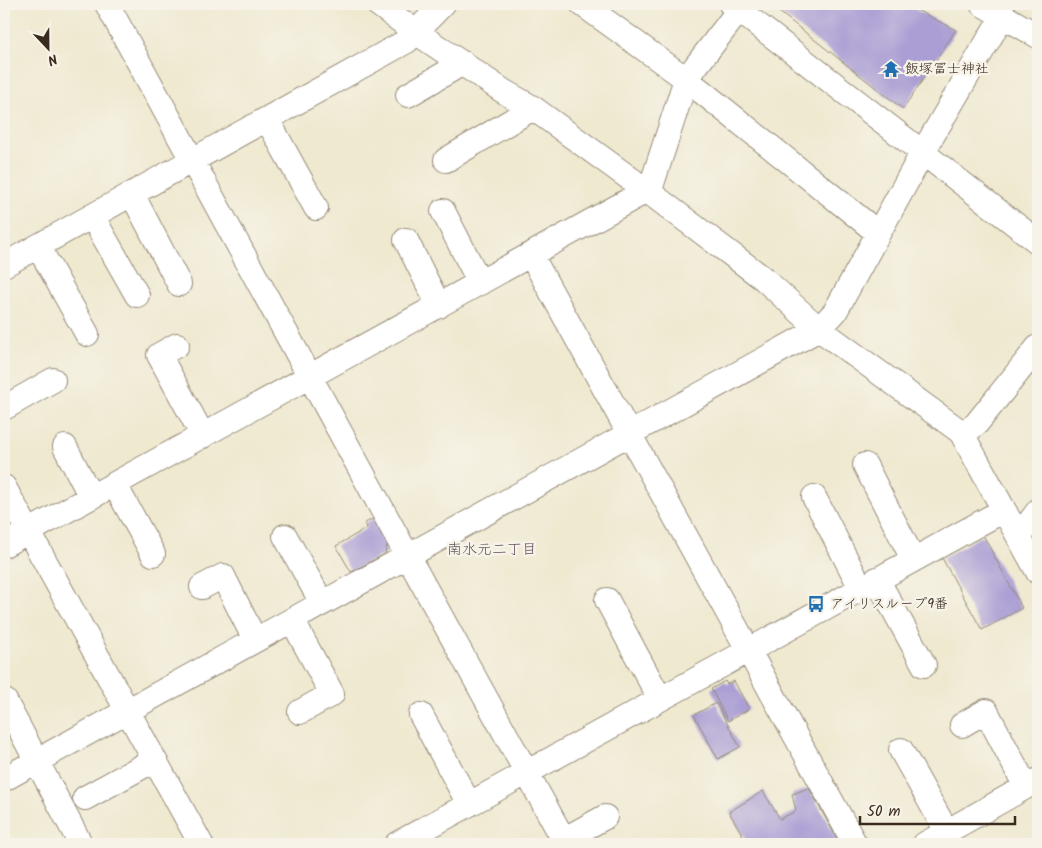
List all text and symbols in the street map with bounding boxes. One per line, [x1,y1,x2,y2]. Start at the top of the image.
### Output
north arrow [22,22,72,72]
text: N [44,47,61,71]
place label: 飯塚冨士神社 [905,58,989,80]
temple icon: 飯塚冨士神社 [881,59,901,79]
district label: 南水元二丁目 [447,538,537,562]
place label: アイリスループ9番 [830,593,948,615]
bus stop icon: アイリスループ9番 [806,594,826,614]
scale bar [860,793,1014,825]
text: 50 m [867,800,901,824]

